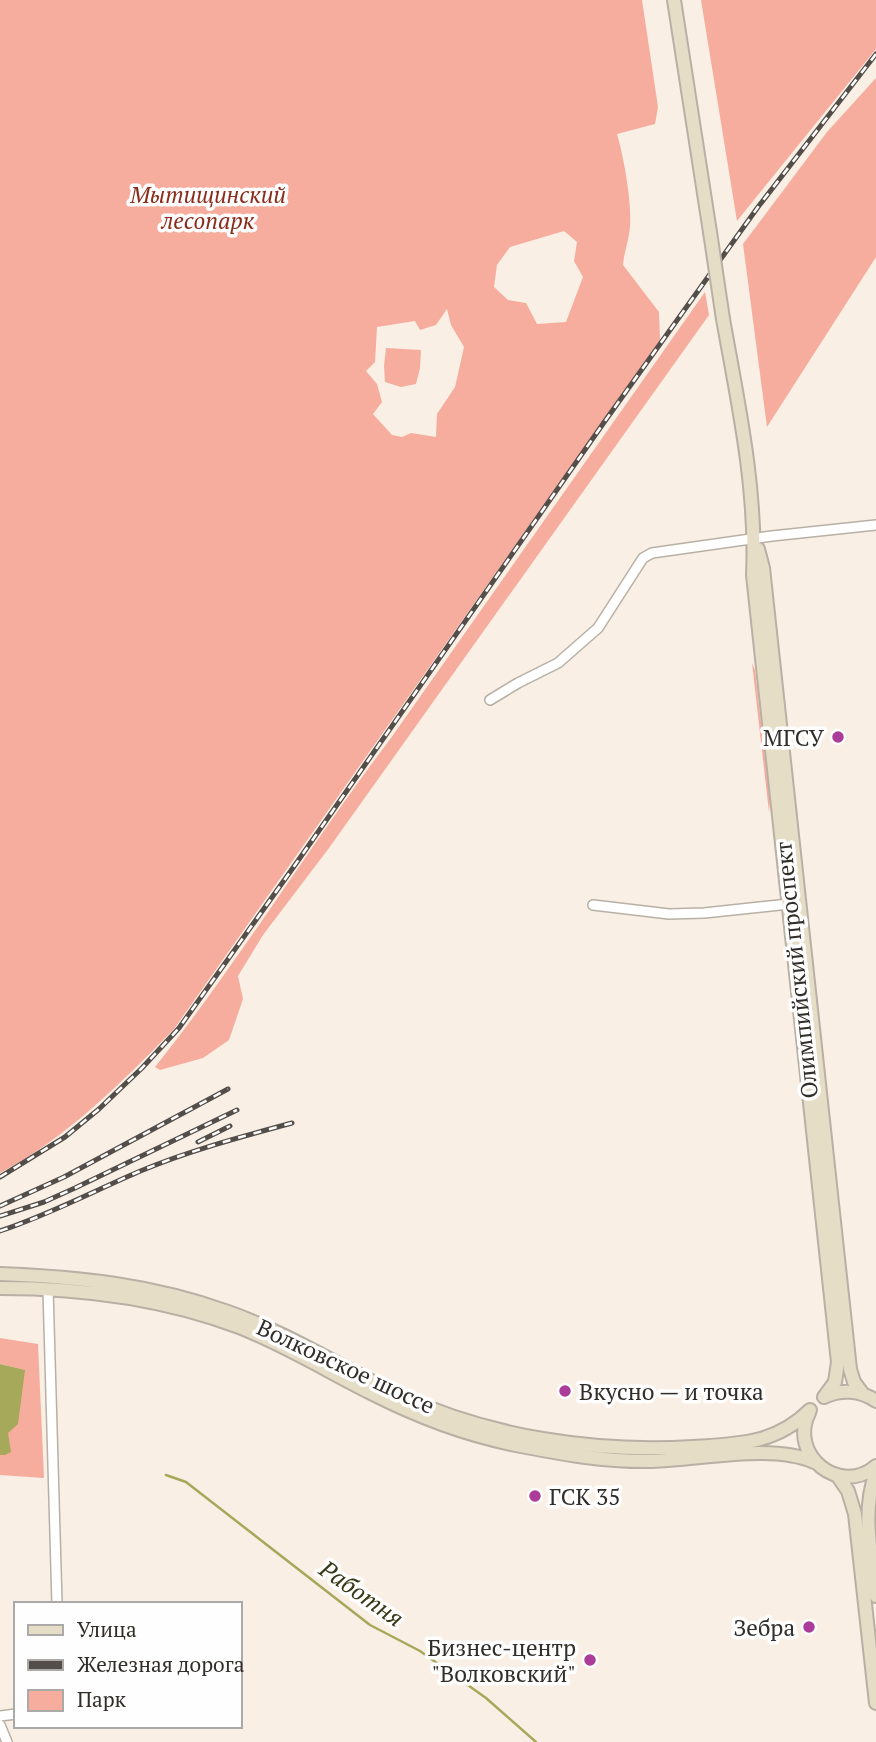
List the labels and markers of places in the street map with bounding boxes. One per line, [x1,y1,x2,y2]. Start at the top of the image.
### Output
place label: МГСУ [763,722,825,753]
marker: МГСУ [830,729,846,745]
place label: Вкусно — и точка [579,1376,764,1407]
marker: Вкусно — и точка [557,1383,573,1399]
place label: ГСК 35 [549,1481,620,1512]
marker: ГСК 35 [527,1488,543,1504]
place label: Зебра [734,1612,795,1643]
marker: Зебра [801,1619,817,1635]
place label: Бизнес-центр "Волковский" [427,1632,576,1689]
marker: Бизнес-центр "Волковский" [582,1652,598,1668]

